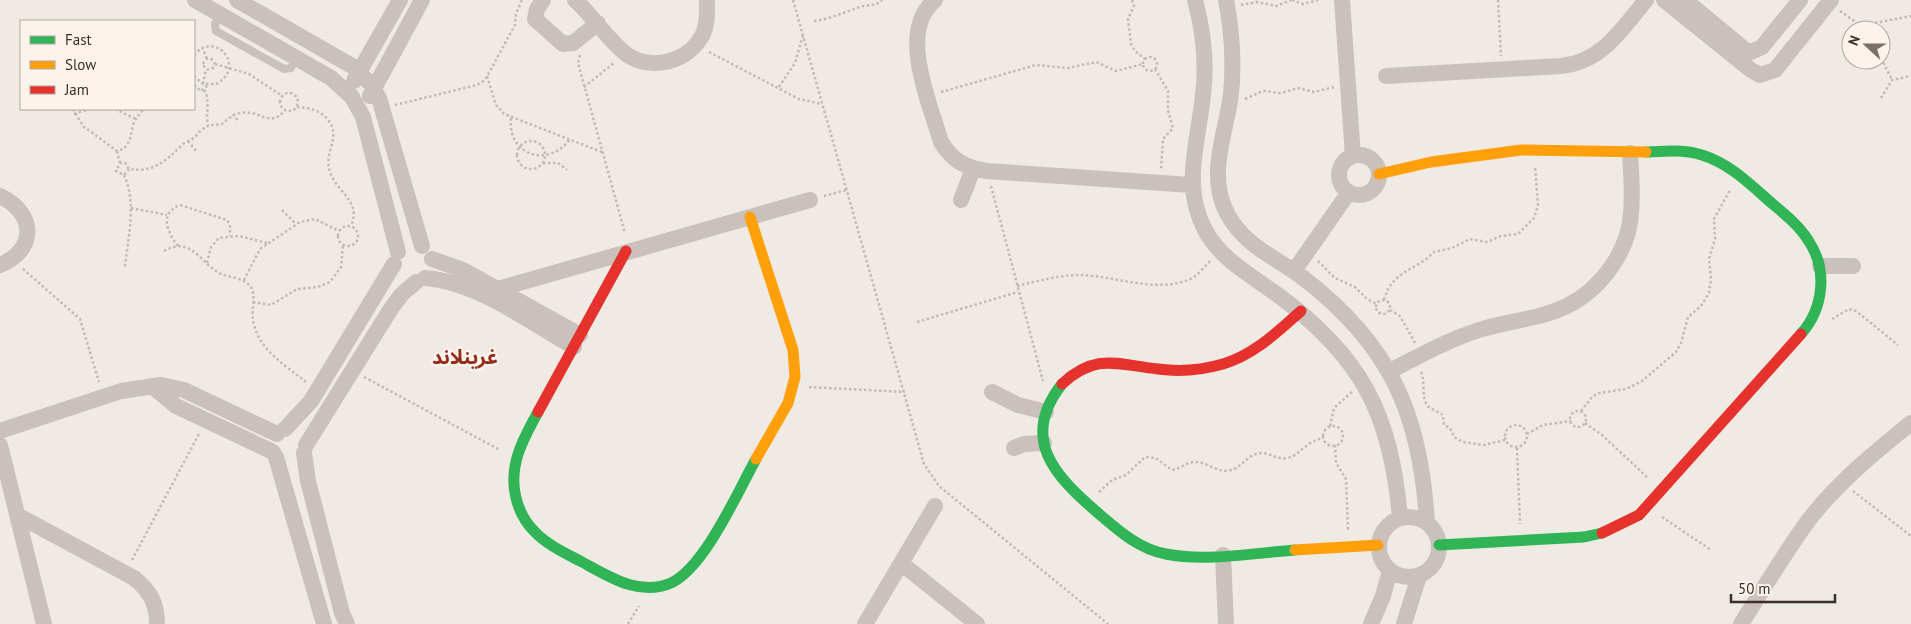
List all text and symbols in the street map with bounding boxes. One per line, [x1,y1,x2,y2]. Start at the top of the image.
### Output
legend [20,20,195,110]
north arrow [1841,20,1891,70]
text: Fast [65,30,92,49]
text: N [1844,33,1864,48]
text: Slow [65,55,96,74]
text: Jam [64,80,89,99]
district label: غرينلاند [432,344,498,370]
scale bar [1731,572,1835,604]
text: 50 m [1738,579,1771,598]

